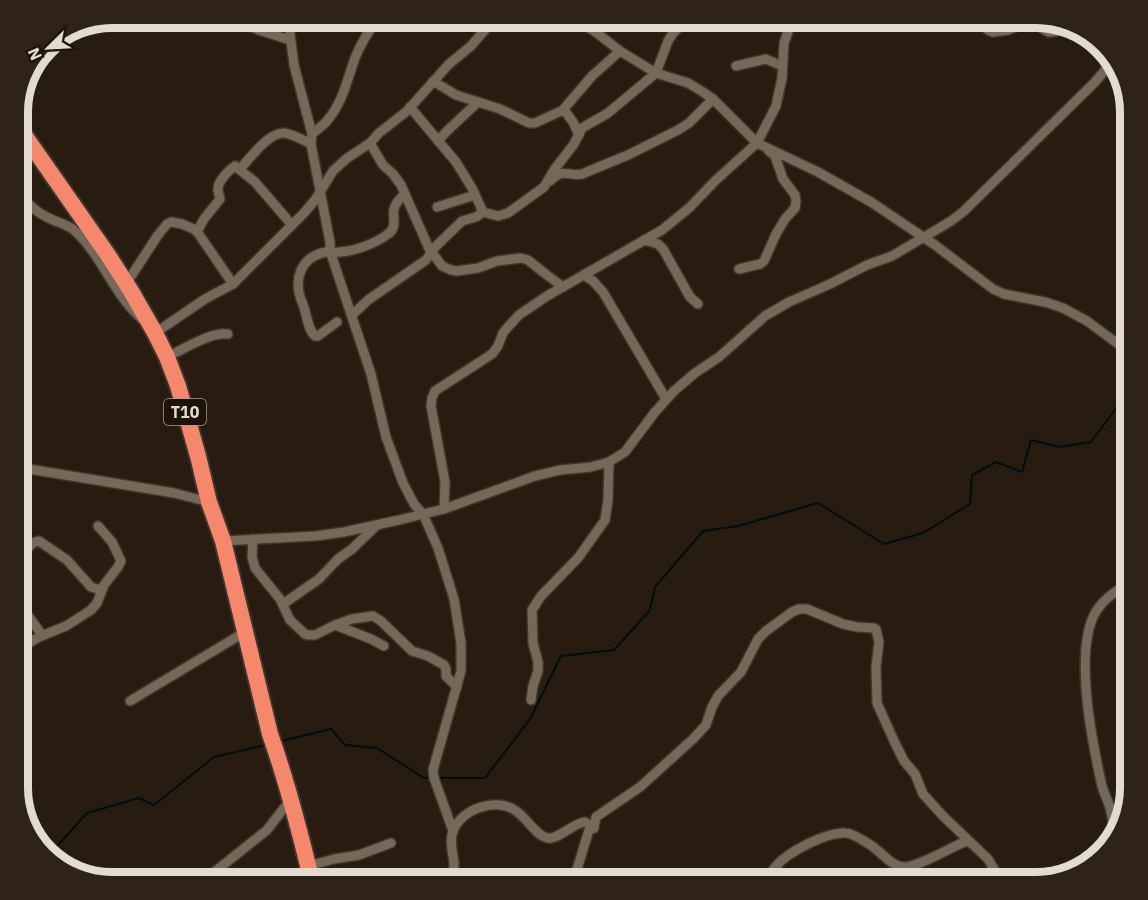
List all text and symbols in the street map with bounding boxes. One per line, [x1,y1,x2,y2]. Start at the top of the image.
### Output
north arrow [18,18,78,78]
text: N [23,45,46,63]
road number: T10 [164,399,206,425]

